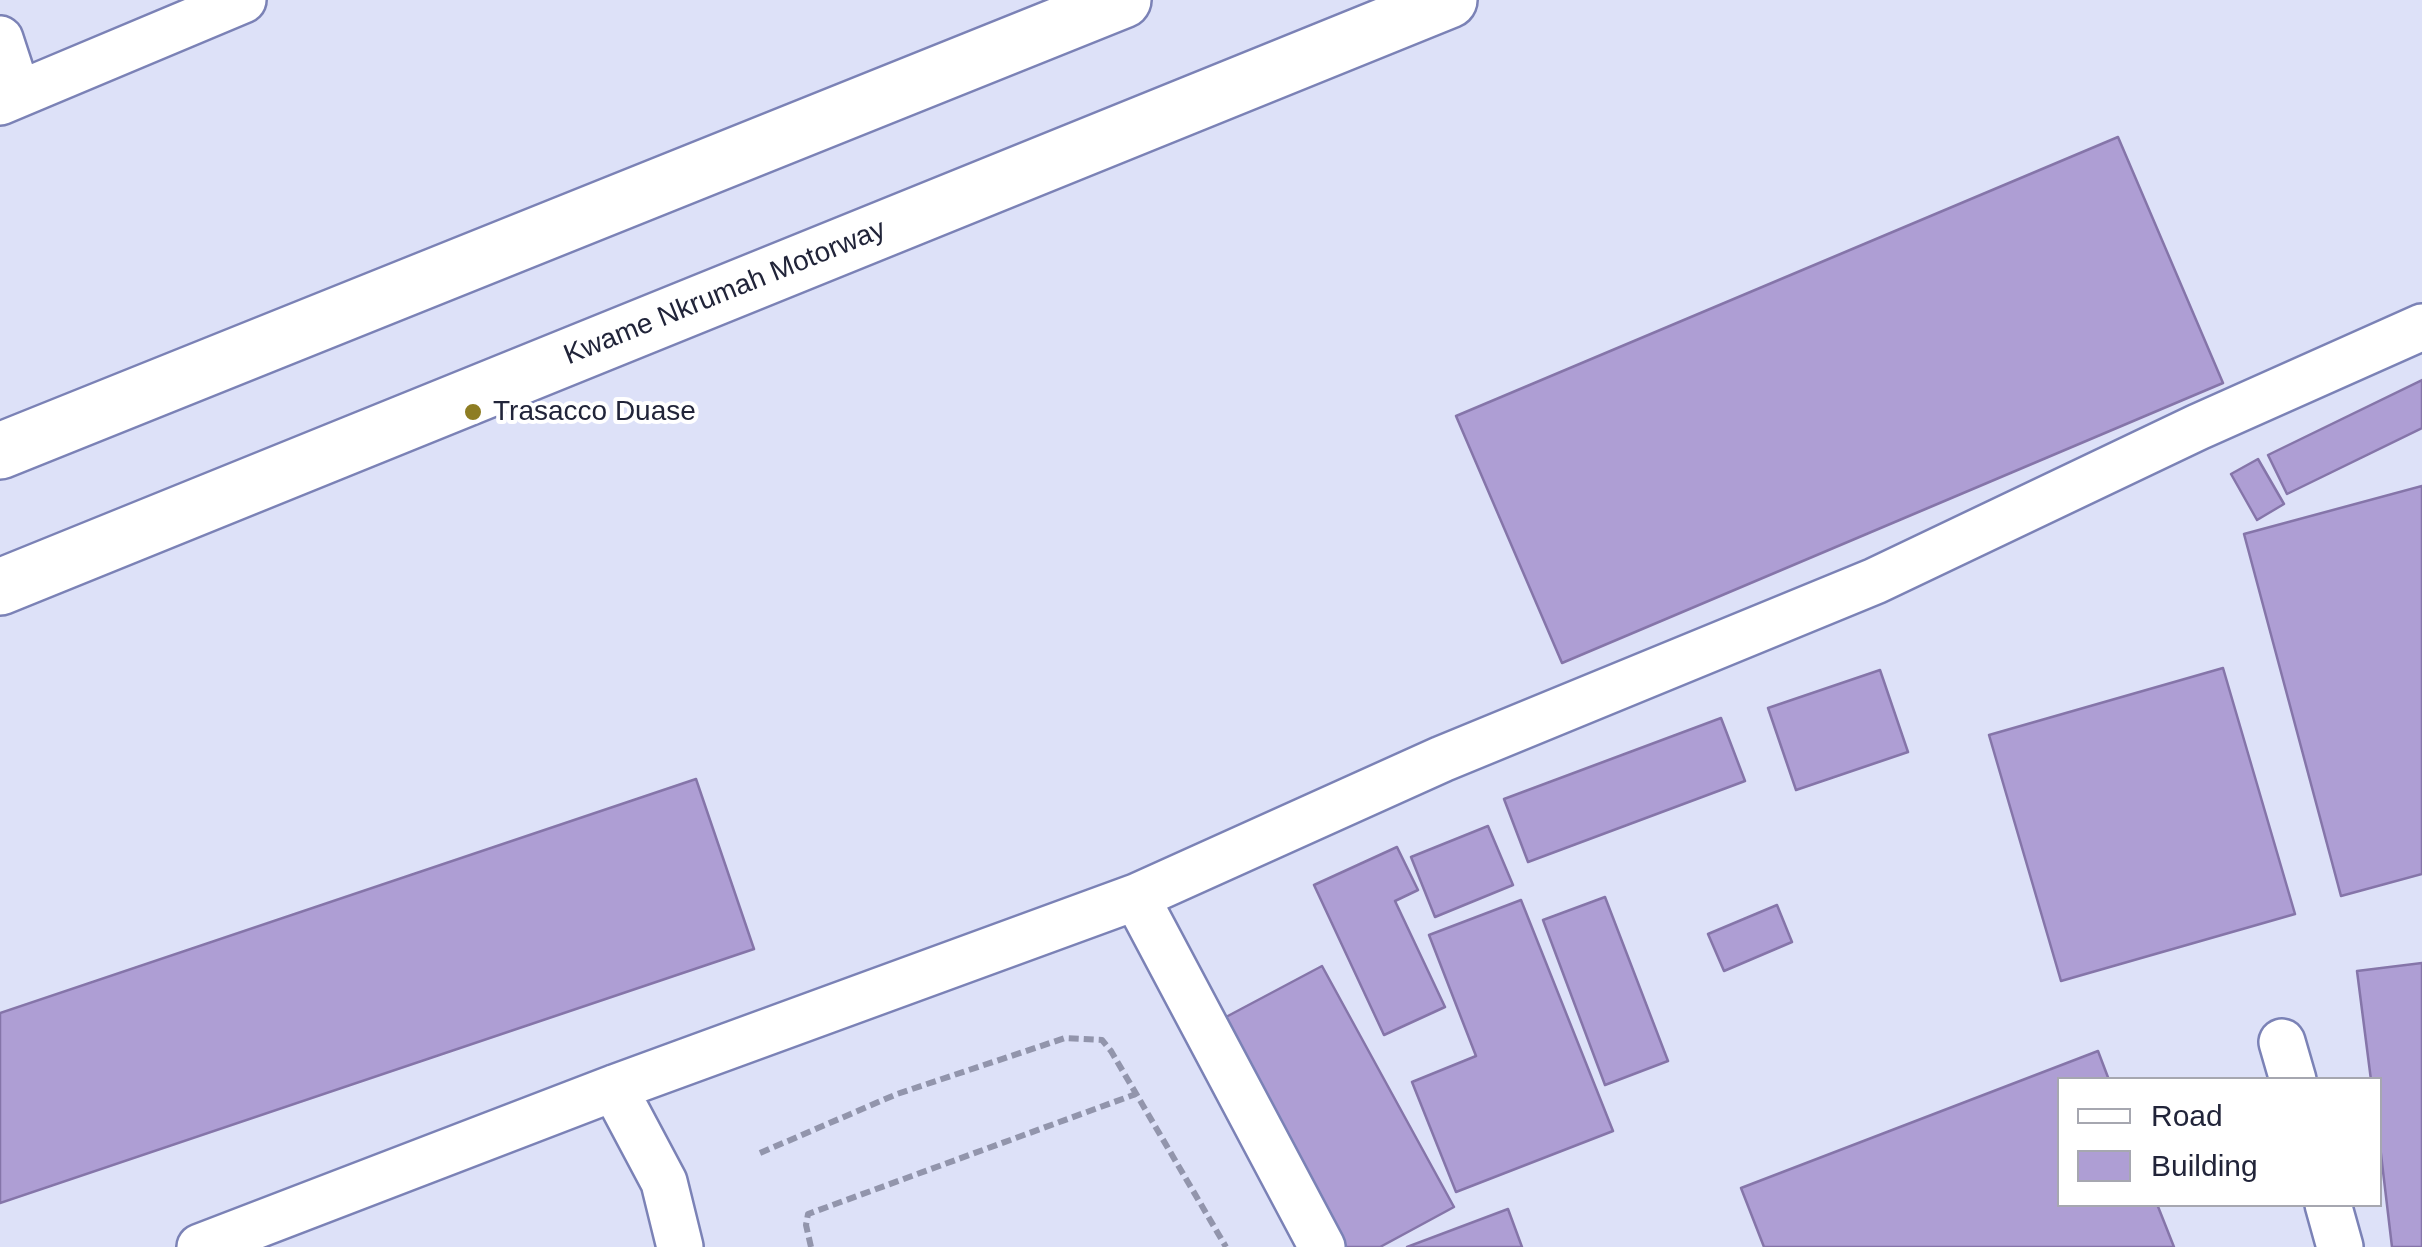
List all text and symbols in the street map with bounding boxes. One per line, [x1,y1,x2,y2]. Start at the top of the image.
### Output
street label: Kwame Nkrumah Motorway [559,213,891,373]
place label: Trasacco Duase [493,395,696,429]
marker: Trasacco Duase [462,401,484,423]
legend [2057,1077,2382,1207]
text: Road [2151,1099,2223,1132]
text: Building [2151,1149,2258,1182]

